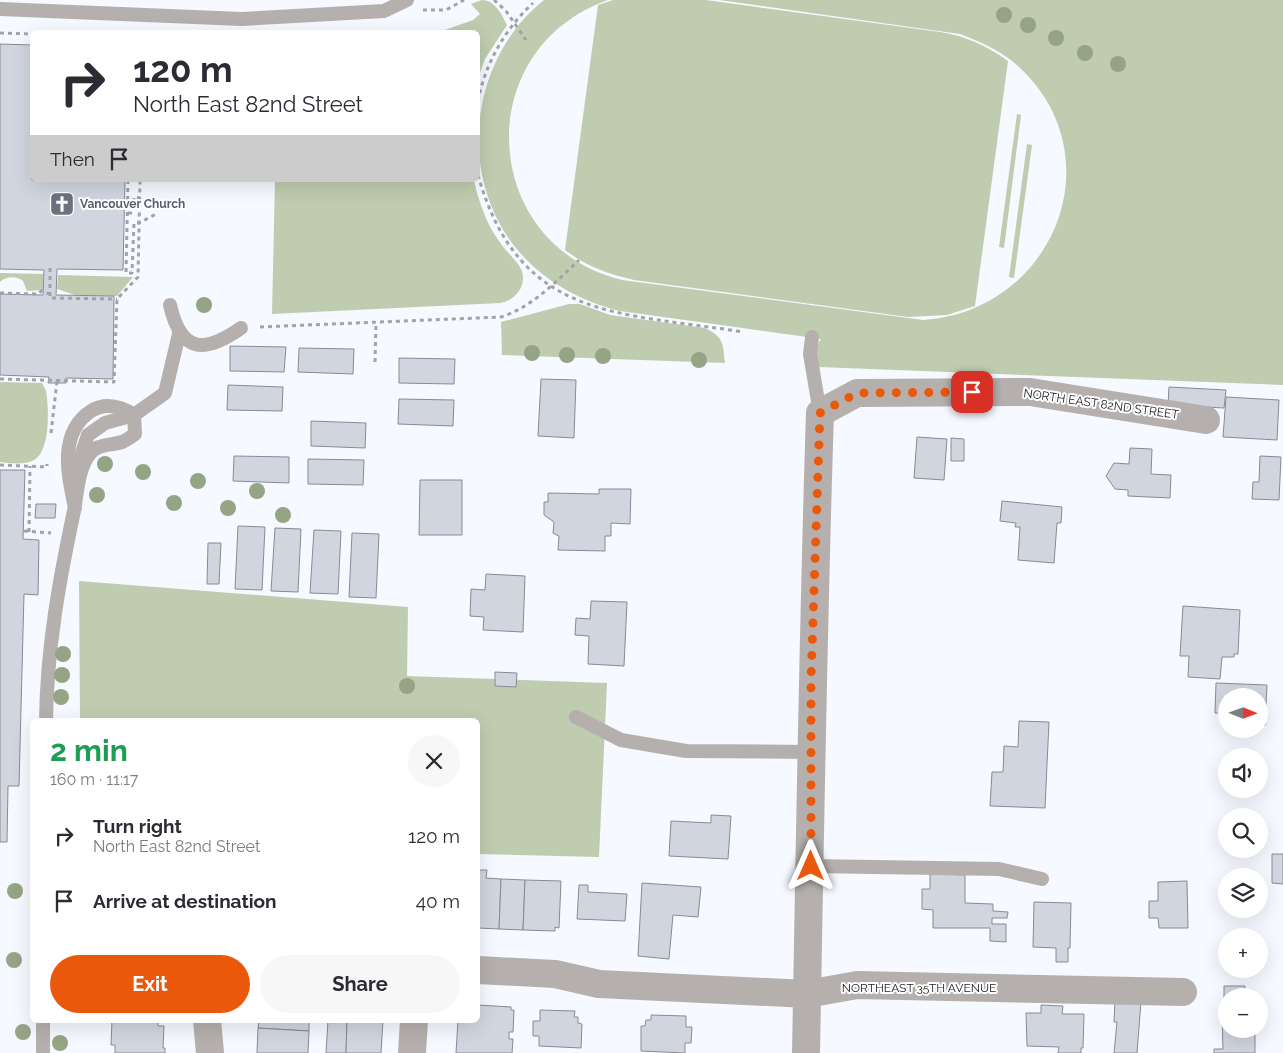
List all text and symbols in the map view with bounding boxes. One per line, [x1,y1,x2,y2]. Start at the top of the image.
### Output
text: 120 m [133,49,233,90]
icon: right [50,50,115,115]
text: North East 82nd Street [133,91,363,117]
icon: arrive [105,145,133,173]
text: Then [50,148,95,170]
church icon: Vancouver Church [49,191,75,217]
place label: Vancouver Church [80,197,185,211]
pin [951,371,993,413]
icon: arrive [958,378,986,406]
street label: NORTH EAST 82ND STREET [1023,386,1180,422]
north arrow [1218,688,1268,738]
map controls [1218,688,1268,1038]
text: 2 min [50,733,128,768]
button: close [408,735,460,787]
button: sound [1218,748,1268,798]
text: 160 m · 11:17 [50,770,138,789]
button: search [1218,808,1268,858]
text: Turn right [93,815,182,837]
icon: right [50,822,78,850]
text: 120 m [408,825,460,847]
text: North East 82nd Street [93,837,260,856]
position arrow [784,839,836,891]
button: layers [1218,868,1268,918]
icon: arrive [50,887,78,915]
text: Arrive at destination [93,890,277,912]
text: 40 m [416,890,460,912]
button: + [1218,928,1268,978]
button: Exit [50,955,250,1013]
button: Share [260,955,460,1013]
street label: NORTHEAST 35TH AVENUE [842,981,996,995]
button: − [1218,988,1268,1038]

